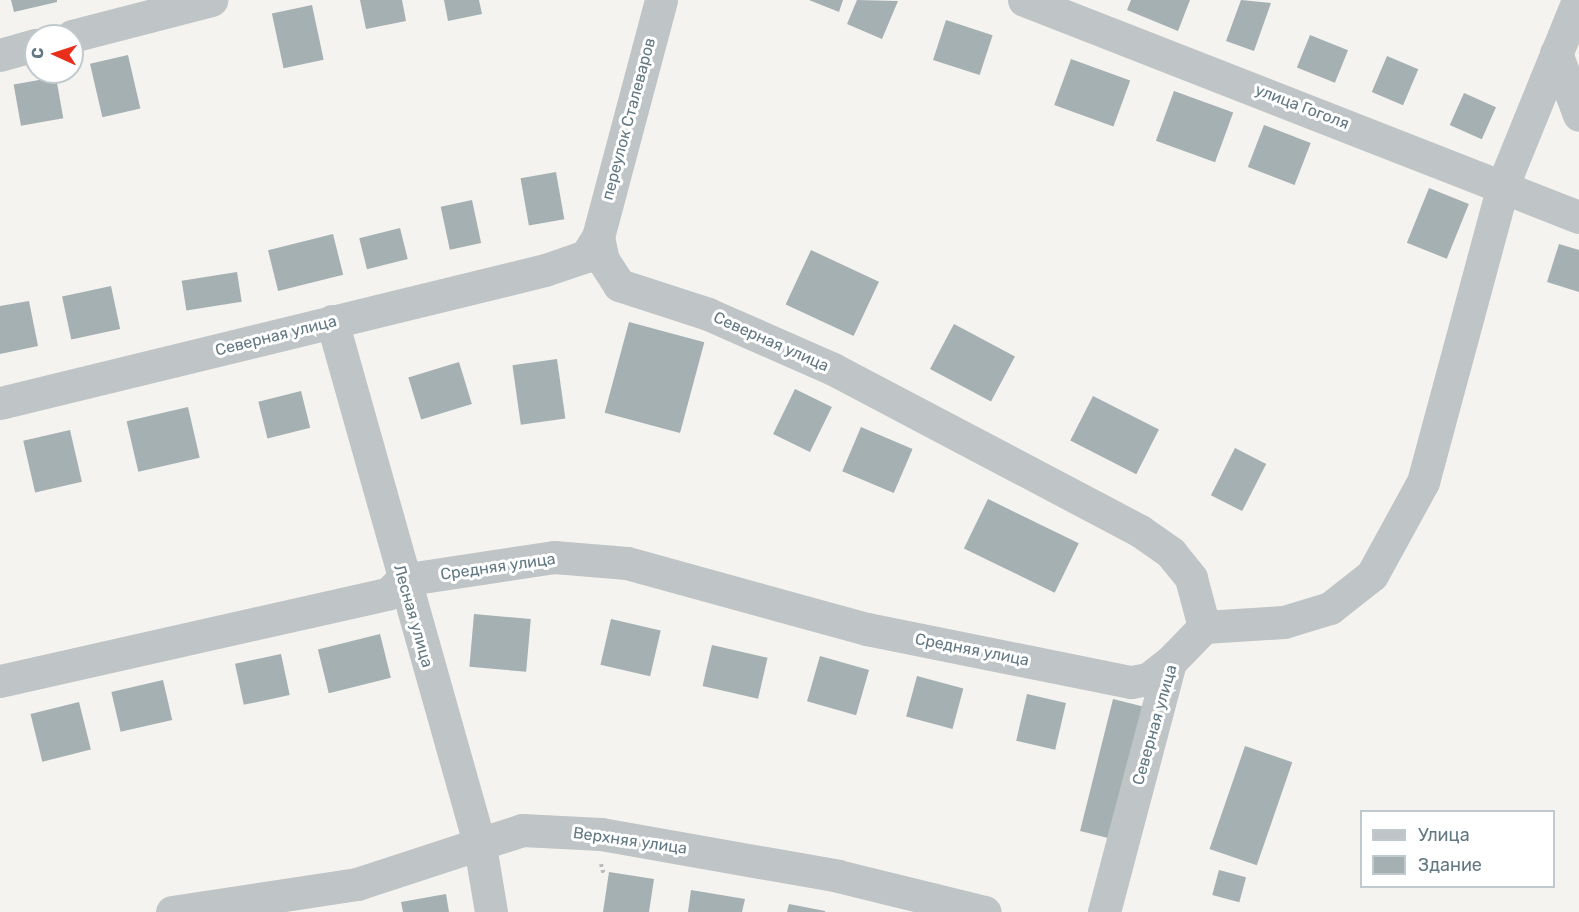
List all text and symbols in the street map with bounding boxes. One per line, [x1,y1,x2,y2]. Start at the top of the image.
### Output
north arrow [24,24,84,84]
street label: переулок Сталеваров [598,36,660,202]
text: С [28,47,47,59]
street label: улица Гоголя [1252,80,1352,134]
street label: Северная улица [710,308,832,376]
street label: Северная улица [213,312,339,360]
street label: Средняя улица [439,549,557,585]
street label: Лесная улица [389,562,437,670]
street label: Средняя улица [913,630,1031,670]
street label: Северная улица [1129,663,1181,787]
legend [1360,810,1555,888]
street label: Верхняя улица [572,823,688,859]
text: Улица [1418,824,1470,846]
text: Здание [1418,854,1482,876]

